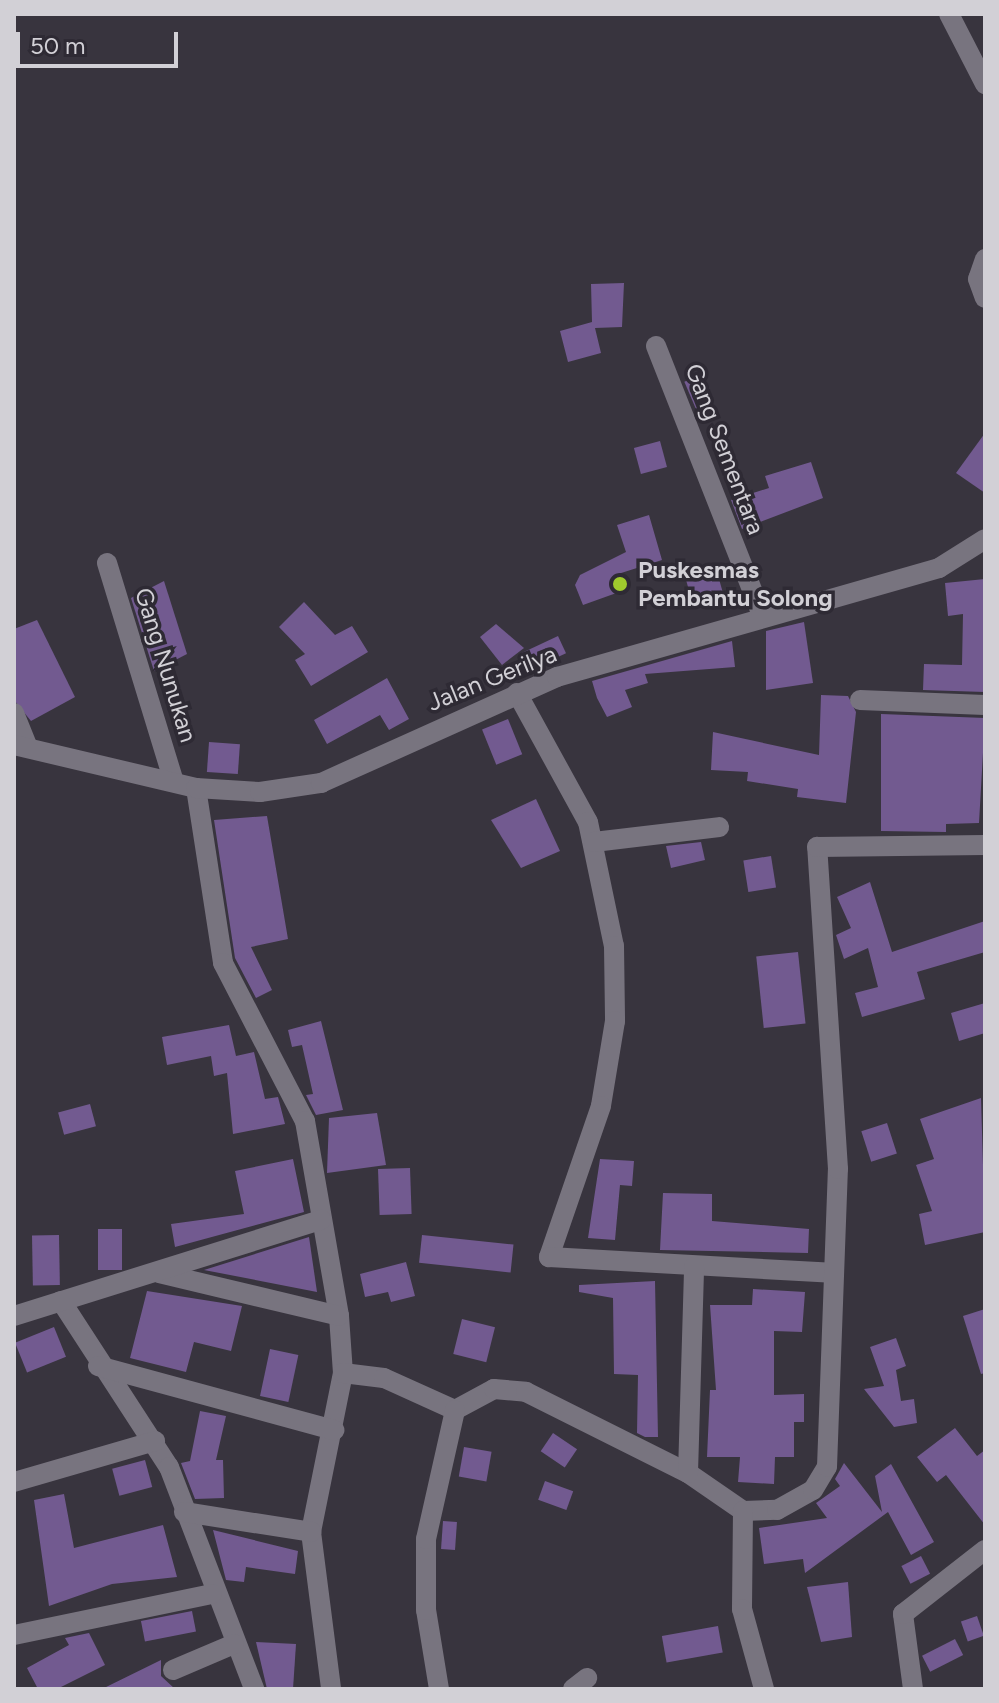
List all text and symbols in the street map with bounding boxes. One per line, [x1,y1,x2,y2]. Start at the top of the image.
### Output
scale bar [20,16,182,66]
text: 50 m [30,31,86,60]
street label: Gang Sementara [679,360,771,538]
place label: Puskesmas Pembantu Solong [638,556,833,612]
marker: Puskesmas Pembantu Solong [609,573,631,595]
street label: Gang Nunukan [129,584,203,746]
street label: Jalan Gerilya [423,639,561,717]

